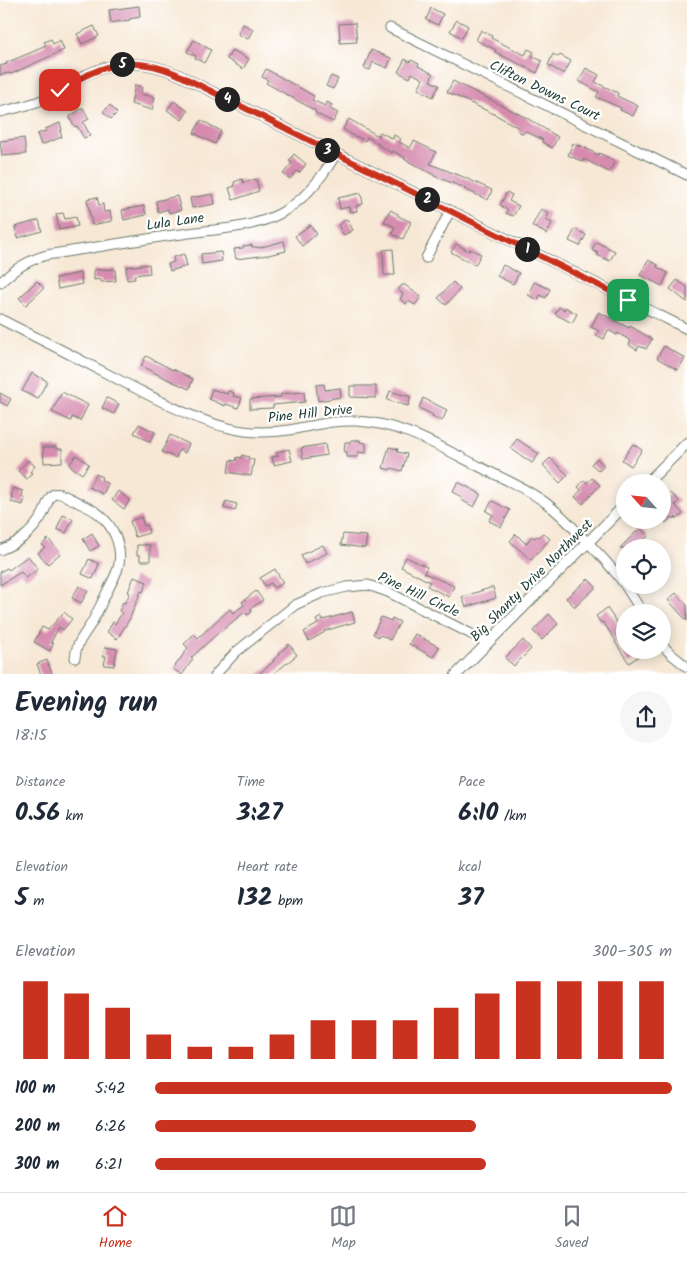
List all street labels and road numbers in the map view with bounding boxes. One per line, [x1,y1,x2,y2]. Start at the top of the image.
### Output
street label: Clifton Downs Court [486,55,604,127]
street label: Lula Lane [145,207,206,237]
street label: Pine Hill Drive [267,399,354,429]
street label: Big Shanty Drive Northwest [465,514,599,647]
street label: Pine Hill Circle [374,566,464,624]

